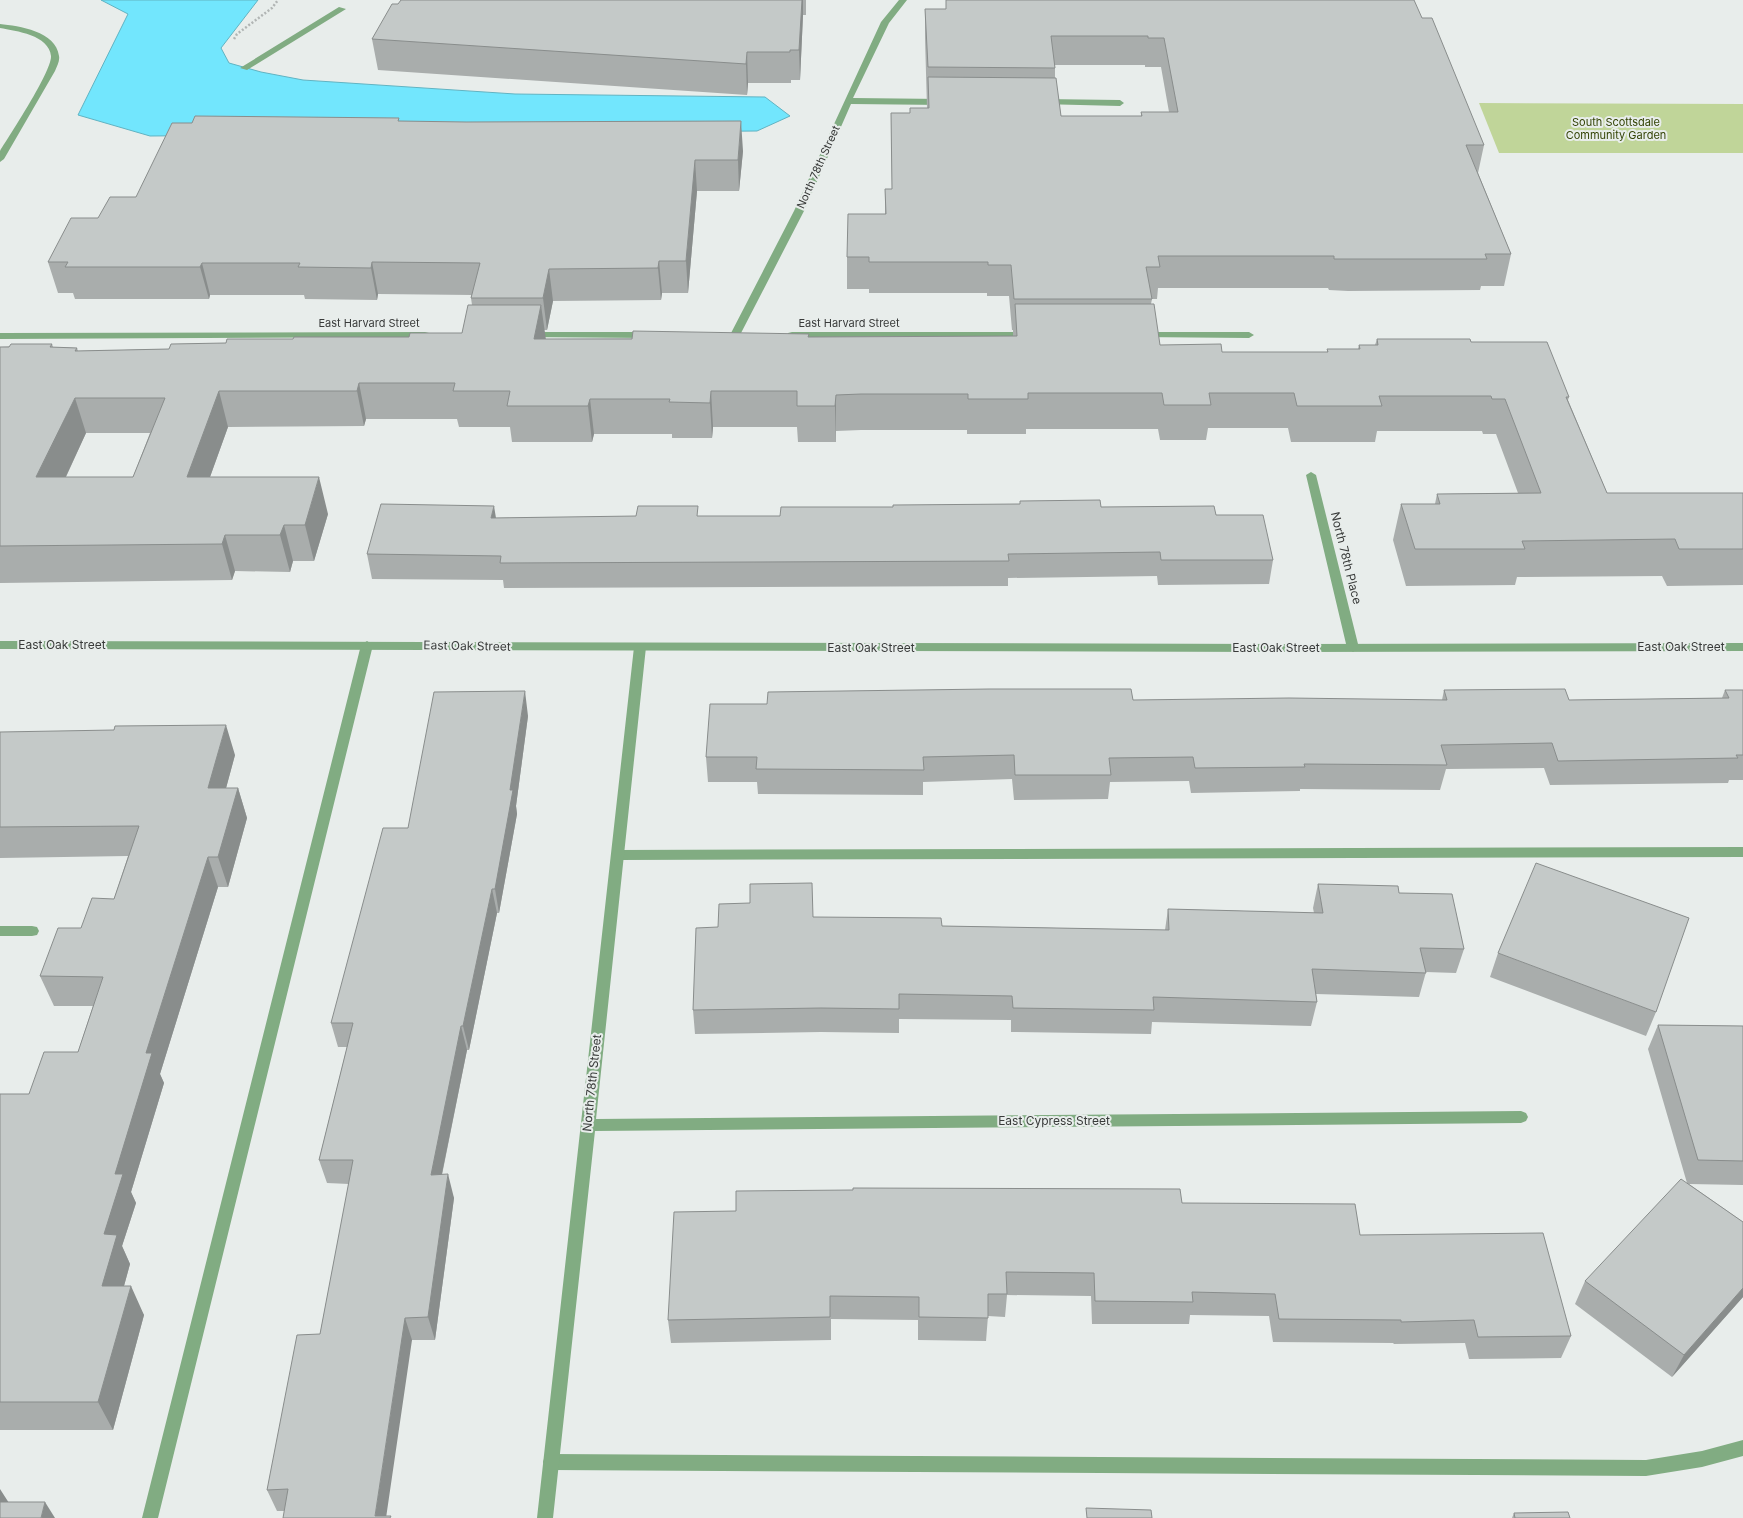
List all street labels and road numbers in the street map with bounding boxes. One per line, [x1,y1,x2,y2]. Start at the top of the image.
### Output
street label: North 78th Street [793,123,843,211]
street label: East Harvard Street [318,316,420,330]
street label: East Harvard Street [798,316,900,330]
street label: North 78th Place [1328,510,1365,606]
street label: East Oak Street [18,637,106,652]
street label: East Oak Street [423,637,511,654]
street label: East Oak Street [1637,639,1725,654]
street label: East Oak Street [827,640,915,655]
street label: East Oak Street [1232,640,1320,655]
street label: North 78th Street [579,1034,604,1132]
street label: East Cypress Street [998,1113,1110,1128]

